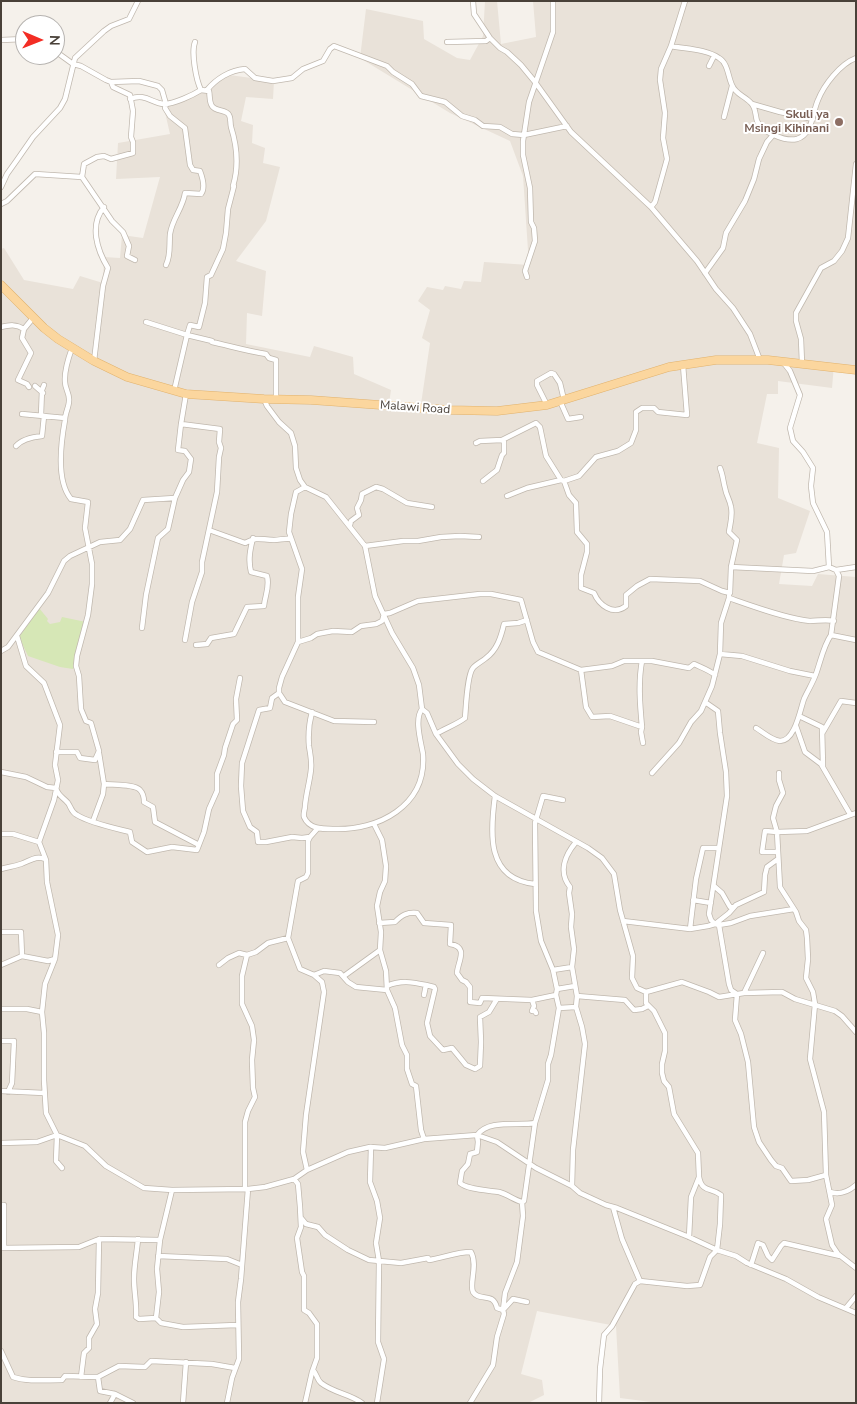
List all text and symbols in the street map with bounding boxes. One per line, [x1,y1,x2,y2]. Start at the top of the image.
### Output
north arrow [15,15,65,65]
text: N [45,35,64,46]
place label: Skuli ya Msingi Kihinani [744,108,829,136]
marker: Skuli ya Msingi Kihinani [833,116,845,128]
street label: Malawi Road [379,398,451,418]

